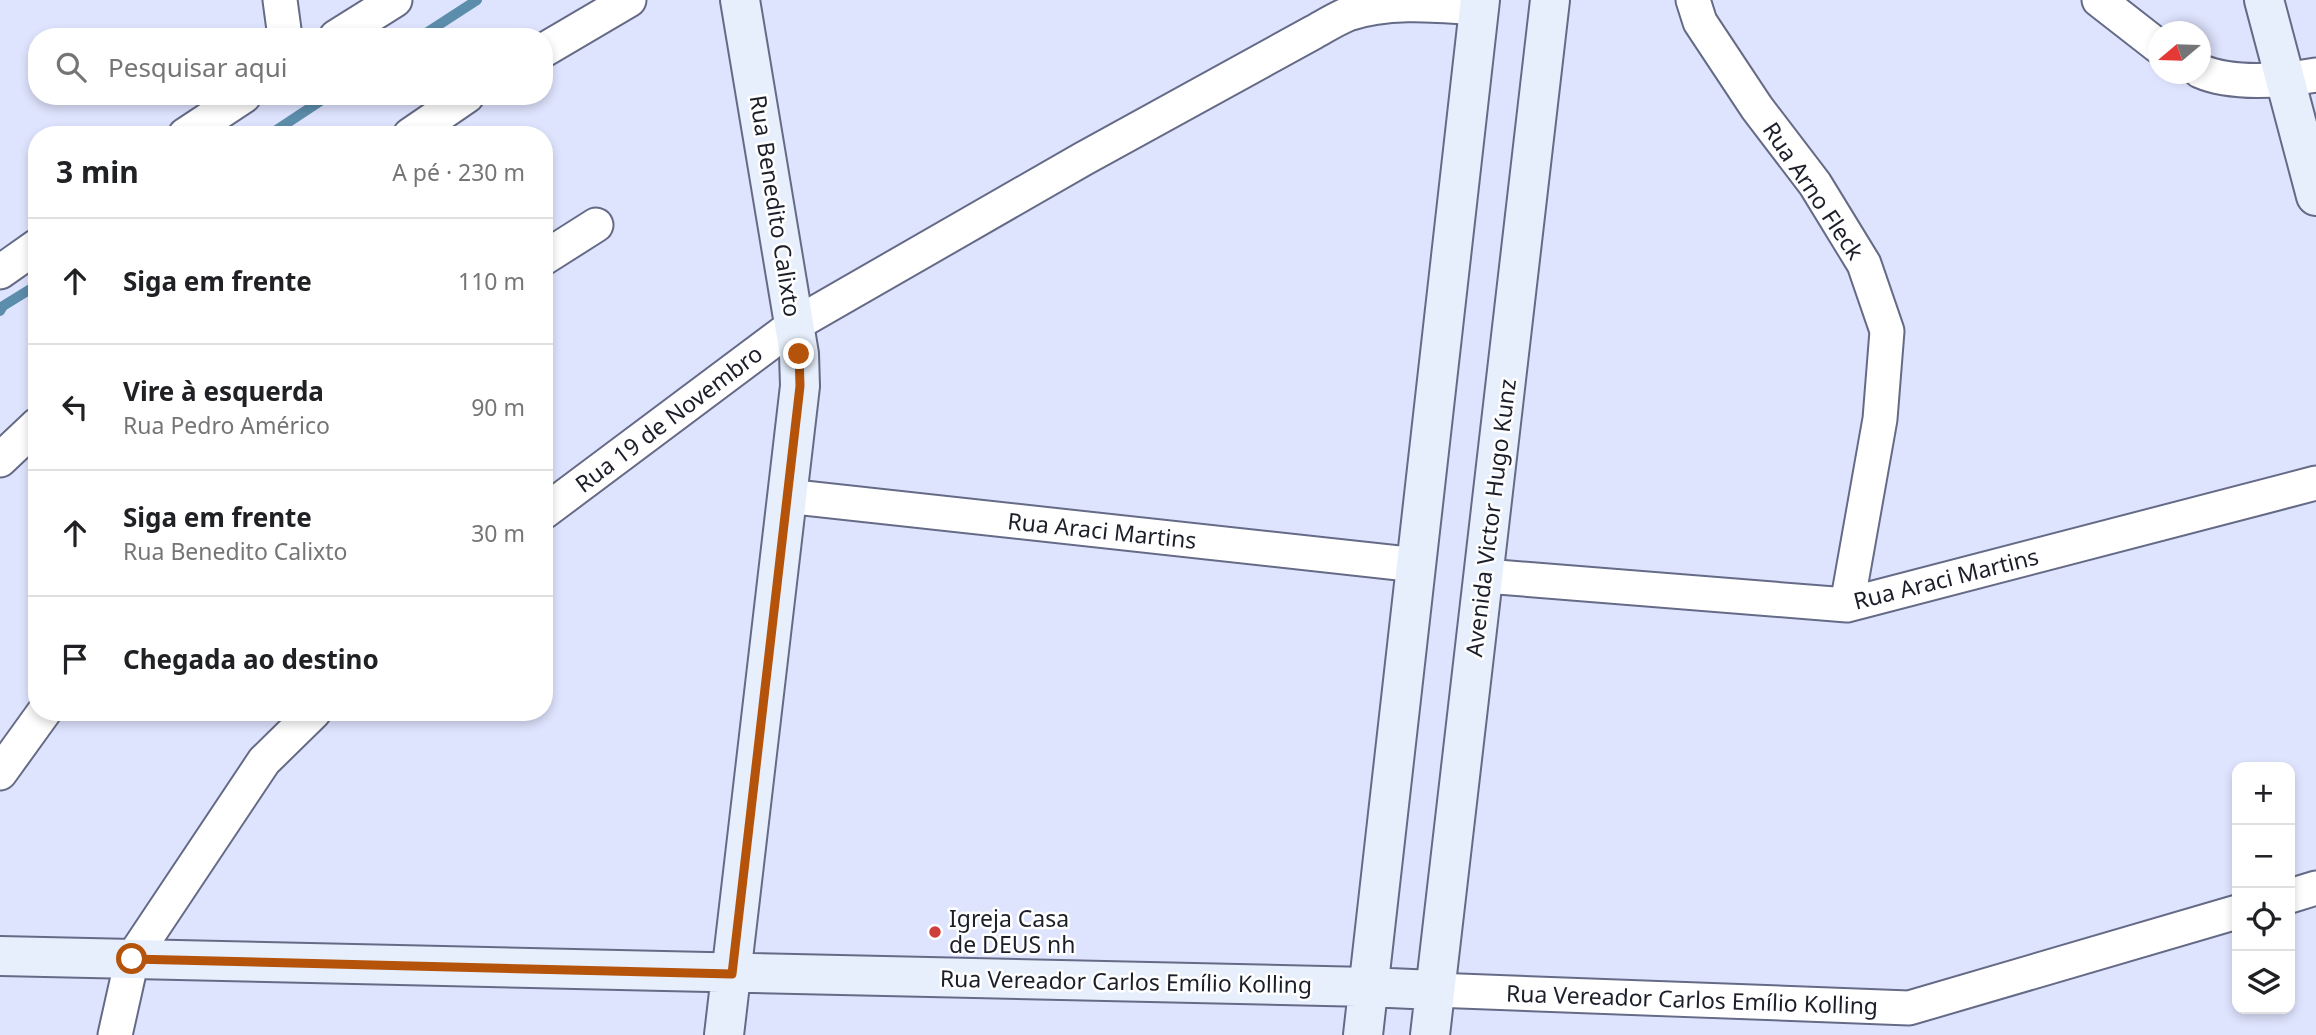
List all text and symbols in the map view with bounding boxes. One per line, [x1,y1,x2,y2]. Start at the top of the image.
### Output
north arrow [2148,21,2211,84]
search box [28,28,553,105]
icon: search [52,48,90,86]
text: Pesquisar aqui [108,49,288,85]
street label: Rua Benedito Calixto [743,92,809,319]
street label: Rua Arno Fleck [1756,115,1872,266]
text: 3 min [56,151,139,192]
text: A pé · 230 m [392,156,525,188]
icon: ahead [56,262,94,300]
text: Siga em frente [123,263,312,299]
text: 110 m [458,265,525,297]
street label: Rua 19 de Novembro [568,337,769,499]
route end [783,338,814,369]
text: Vire à esquerda [123,373,324,409]
street label: Avenida Victor Hugo Kunz [1457,377,1523,659]
icon: left [56,388,94,426]
text: 90 m [471,391,525,423]
text: Rua Pedro Américo [123,409,330,441]
text: Siga em frente [123,499,312,535]
street label: Rua Araci Martins [1006,504,1198,556]
icon: ahead [56,514,94,552]
text: 30 m [471,517,525,549]
text: Rua Benedito Calixto [123,535,347,567]
street label: Rua Araci Martins [1850,540,2042,617]
icon: arrive [56,640,94,678]
text: Chegada ao destino [123,641,379,677]
map controls [2232,762,2295,1014]
button: + [2232,762,2295,825]
button: − [2232,825,2295,888]
button: locate [2232,888,2295,951]
place label: Igreja Casa de DEUS nh [949,902,1076,960]
marker: Igreja Casa de DEUS nh [927,924,943,940]
route start [116,943,147,974]
button: layers [2232,951,2295,1014]
street label: Rua Vereador Carlos Emílio Kolling [940,962,1312,1000]
street label: Rua Vereador Carlos Emílio Kolling [1505,977,1879,1021]

